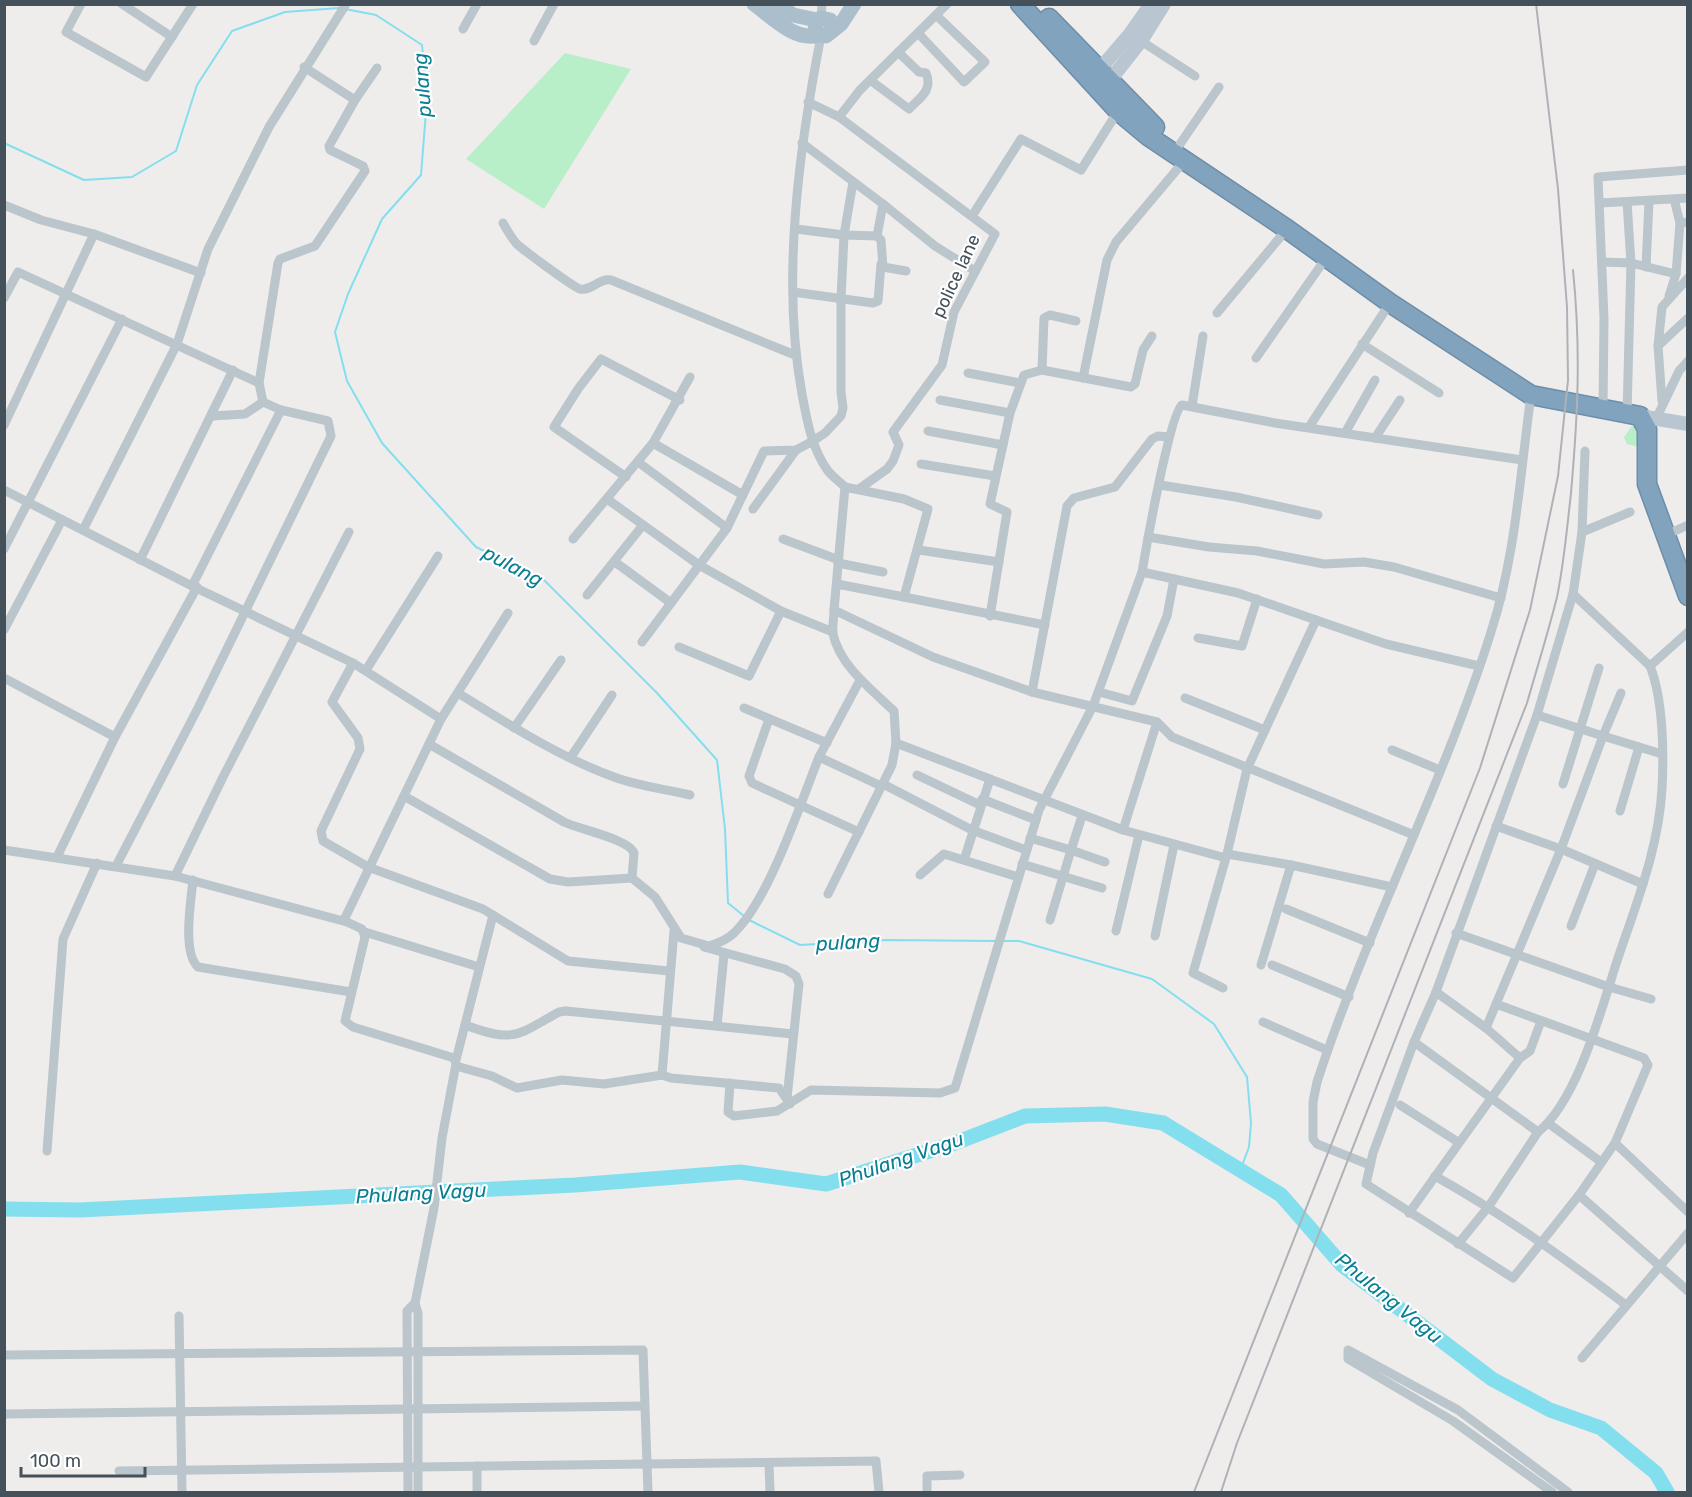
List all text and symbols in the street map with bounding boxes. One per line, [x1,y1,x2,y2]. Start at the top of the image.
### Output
water label: pulang [408,52,436,119]
street label: police lane [927,231,985,321]
water label: pulang [478,540,547,592]
water label: pulang [814,928,881,956]
water label: Phulang Vagu [835,1126,967,1192]
water label: Phulang Vagu [355,1178,487,1208]
water label: Phulang Vagu [1331,1248,1447,1348]
scale bar [21,1440,146,1478]
text: 100 m [30,1450,81,1472]

